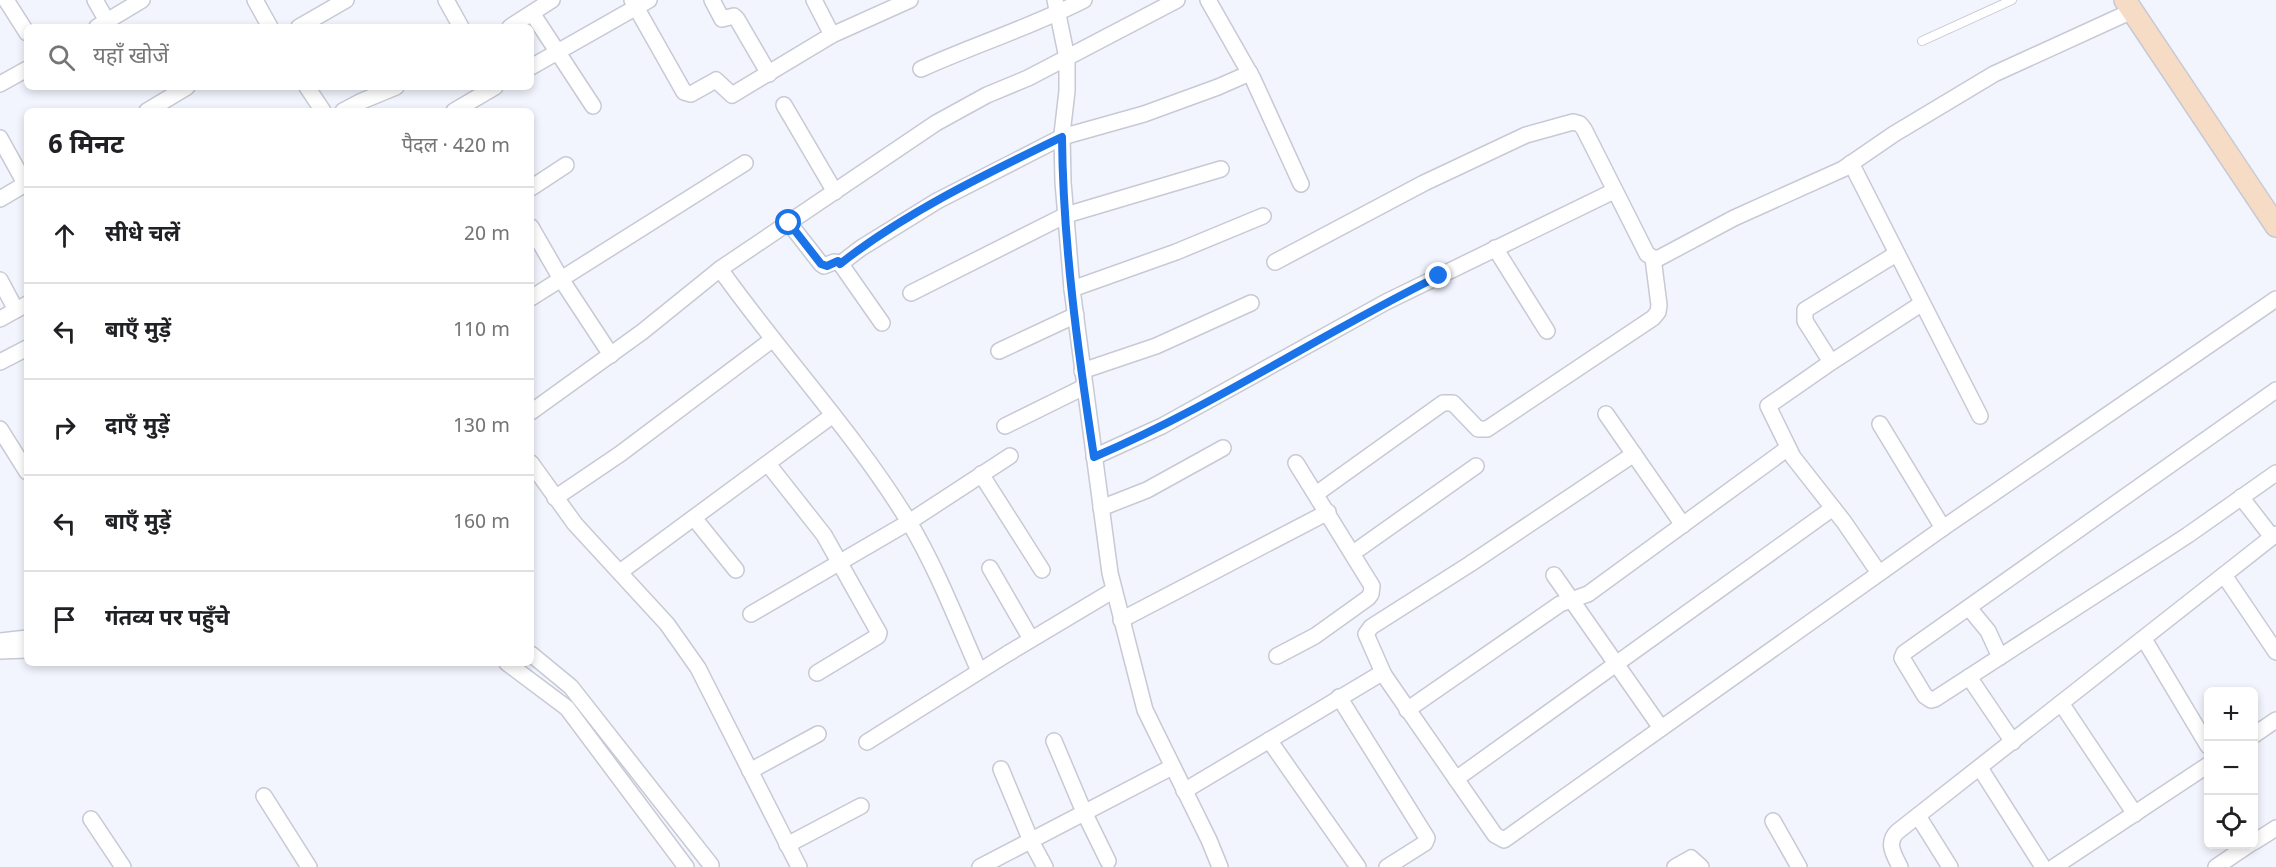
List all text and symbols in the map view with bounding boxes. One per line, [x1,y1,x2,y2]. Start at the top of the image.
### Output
search box [24,24,534,90]
icon: search [45,41,78,74]
text: यहाँ खोजें [93,43,169,72]
text: 6 मिनट [48,130,124,164]
text: पैदल · 420 m [402,134,510,160]
route start [775,209,801,235]
icon: ahead [48,219,81,252]
text: सीधे चलें [105,221,180,250]
text: 20 m [464,222,510,248]
route end [1425,262,1451,288]
icon: left [48,315,81,348]
text: बाएँ मुड़ें [105,317,171,346]
text: 110 m [453,318,510,344]
icon: right [48,411,81,444]
text: दाएँ मुड़ें [105,413,170,442]
text: 130 m [453,414,510,440]
icon: left [48,507,81,540]
text: बाएँ मुड़ें [105,509,171,538]
text: 160 m [453,510,510,536]
icon: arrive [48,603,81,636]
text: गंतव्य पर पहुँचे [105,605,230,634]
map controls [2204,687,2258,849]
button: + [2204,687,2258,741]
button: − [2204,741,2258,795]
button: locate [2204,795,2258,849]

